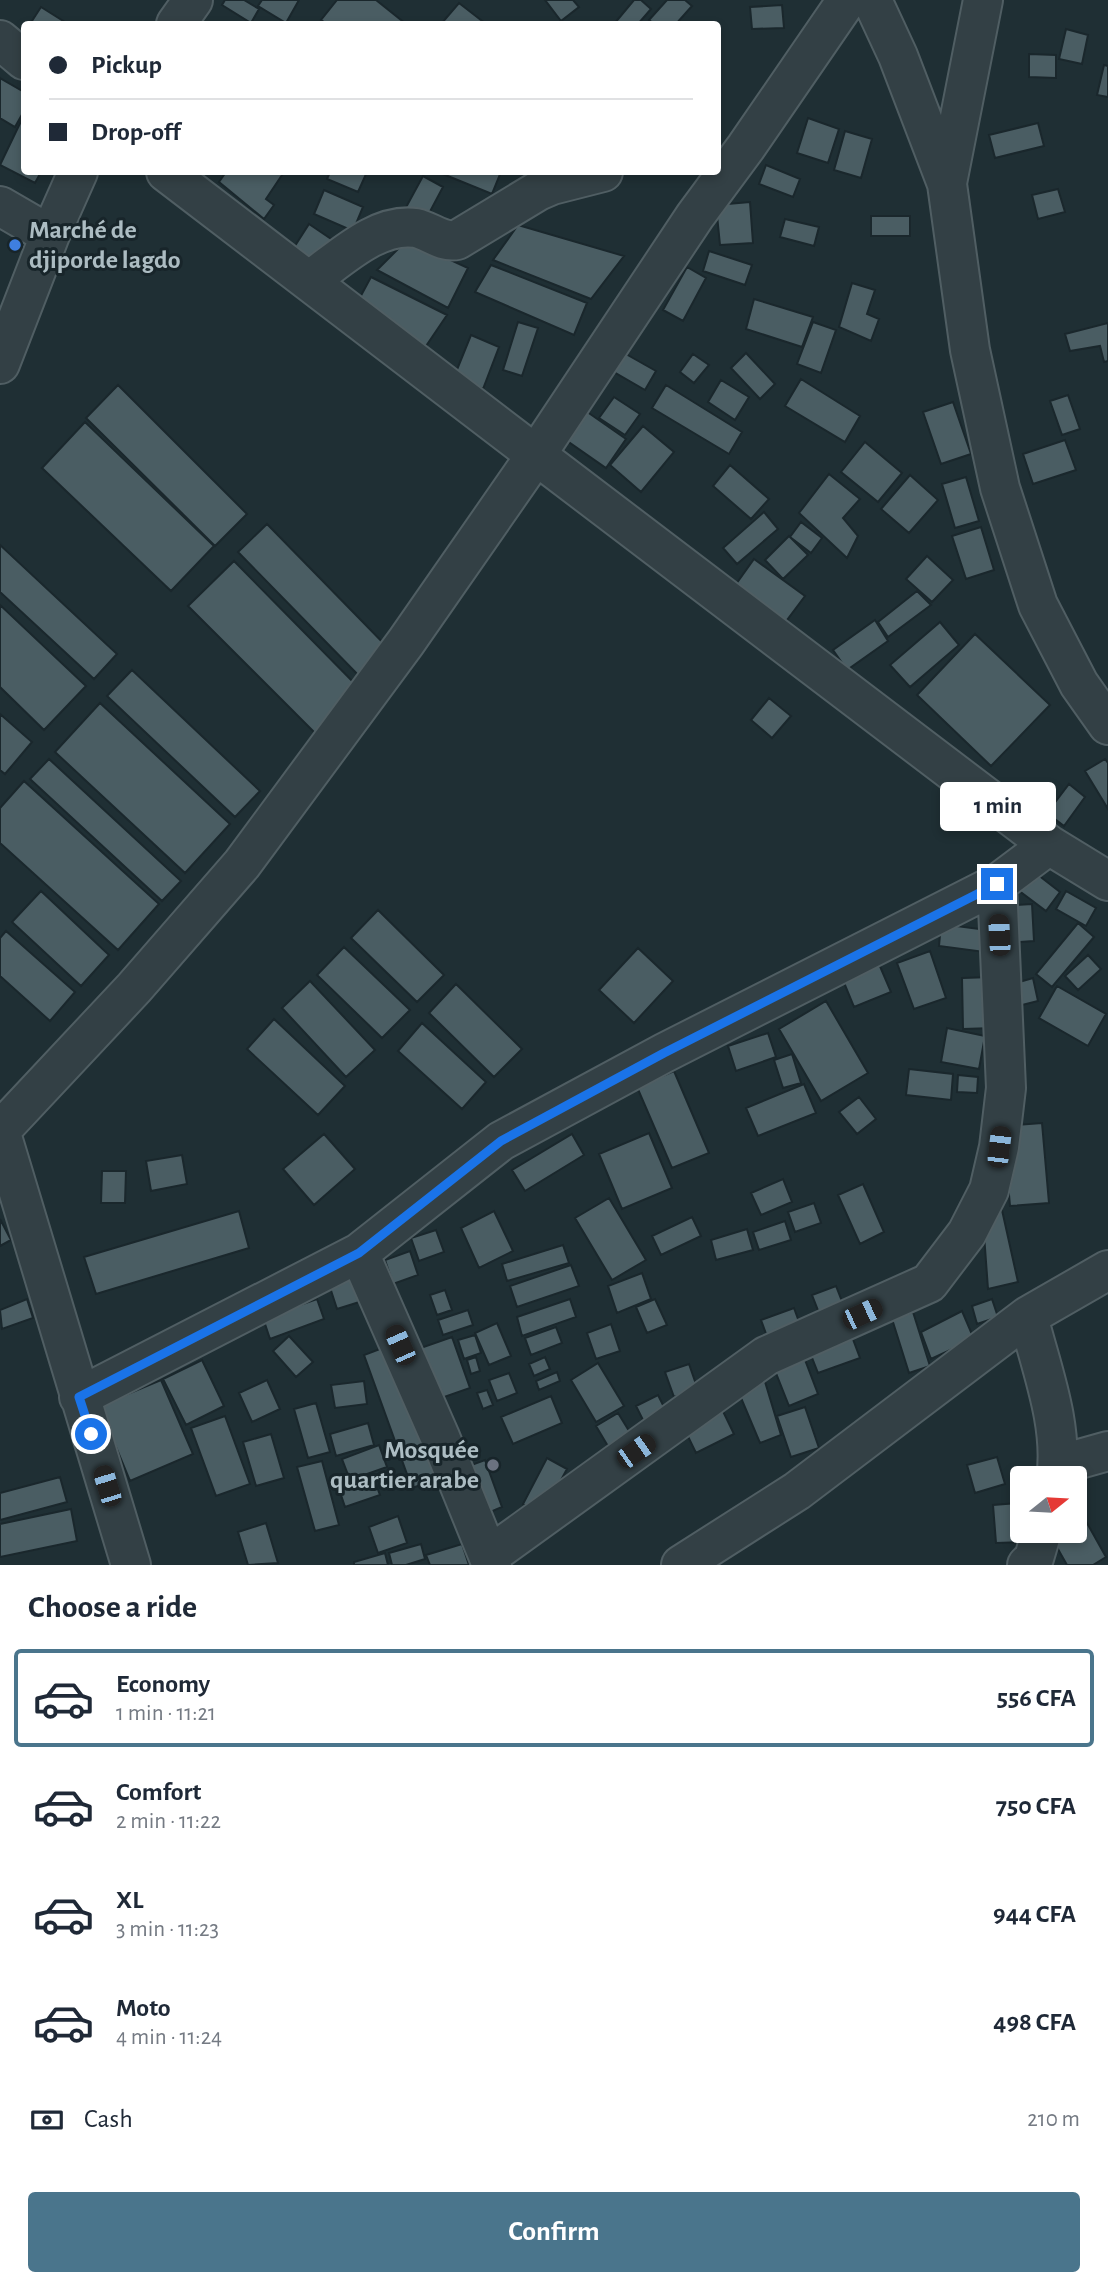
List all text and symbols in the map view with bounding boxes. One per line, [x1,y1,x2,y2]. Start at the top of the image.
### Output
text: Pickup [91,52,162,78]
text: Drop-off [91,119,180,145]
place label: Marché de djiporde lagdo [29,217,181,273]
marker: Marché de djiporde lagdo [7,237,23,253]
callout: 1 min [939,782,1055,832]
text: 1 min [974,795,1022,818]
route end [981,868,1013,900]
car [988,913,1011,957]
car [987,1125,1012,1169]
car [839,1296,886,1332]
car [382,1322,419,1368]
route start [75,1418,107,1450]
car [613,1430,660,1472]
place label: Mosquée quartier arabe [330,1437,479,1493]
marker: Mosquée quartier arabe [485,1457,501,1473]
car [91,1463,124,1509]
north arrow [1010,1466,1087,1544]
map controls [1010,1466,1087,1543]
text: Choose a ride [28,1591,197,1623]
icon: car [32,1667,95,1730]
text: Economy [116,1671,210,1697]
text: 556 CFA [997,1685,1076,1711]
text: 1 min · 11:21 [116,1702,216,1725]
icon: car [32,1775,95,1838]
text: Comfort [116,1779,201,1805]
text: 750 CFA [996,1793,1076,1819]
text: 2 min · 11:22 [116,1810,221,1833]
icon: car [32,1883,95,1946]
text: XL [116,1887,143,1913]
text: 944 CFA [993,1901,1076,1927]
text: 3 min · 11:23 [116,1918,219,1941]
icon: car [32,1991,95,2054]
text: Moto [116,1995,171,2021]
text: 498 CFA [993,2009,1076,2035]
text: 4 min · 11:24 [116,2026,222,2049]
icon: cash [28,2101,66,2139]
text: Cash [84,2106,133,2132]
text: 210 m [1027,2108,1080,2131]
button: Confirm [28,2192,1080,2272]

